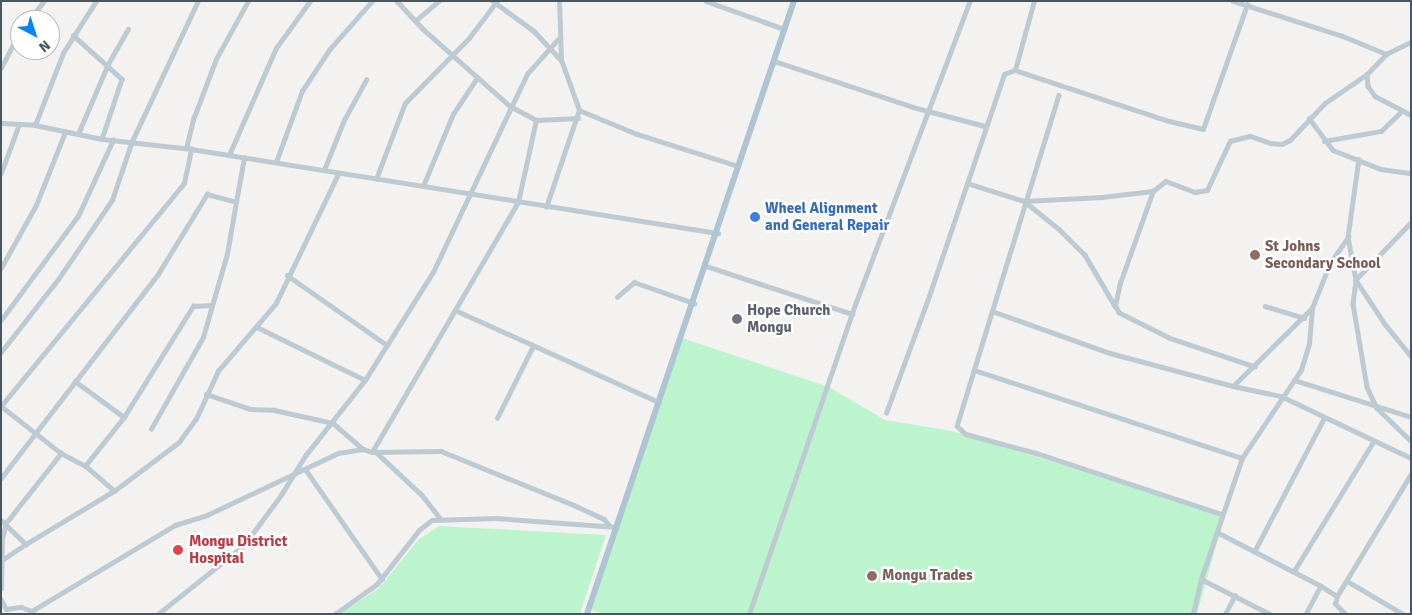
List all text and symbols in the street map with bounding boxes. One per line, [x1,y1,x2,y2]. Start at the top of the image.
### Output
north arrow [10,10,60,60]
text: N [35,36,54,56]
place label: Wheel Alignment and General Repair [765,199,889,234]
marker: Wheel Alignment and General Repair [749,211,761,223]
place label: St Johns Secondary School [1265,237,1381,272]
marker: St Johns Secondary School [1249,249,1261,261]
place label: Hope Church Mongu [747,301,830,336]
marker: Hope Church Mongu [731,313,743,325]
place label: Mongu District Hospital [189,532,287,567]
marker: Mongu District Hospital [171,543,185,557]
place label: Mongu Trades [882,567,973,585]
marker: Mongu Trades [866,570,878,582]

